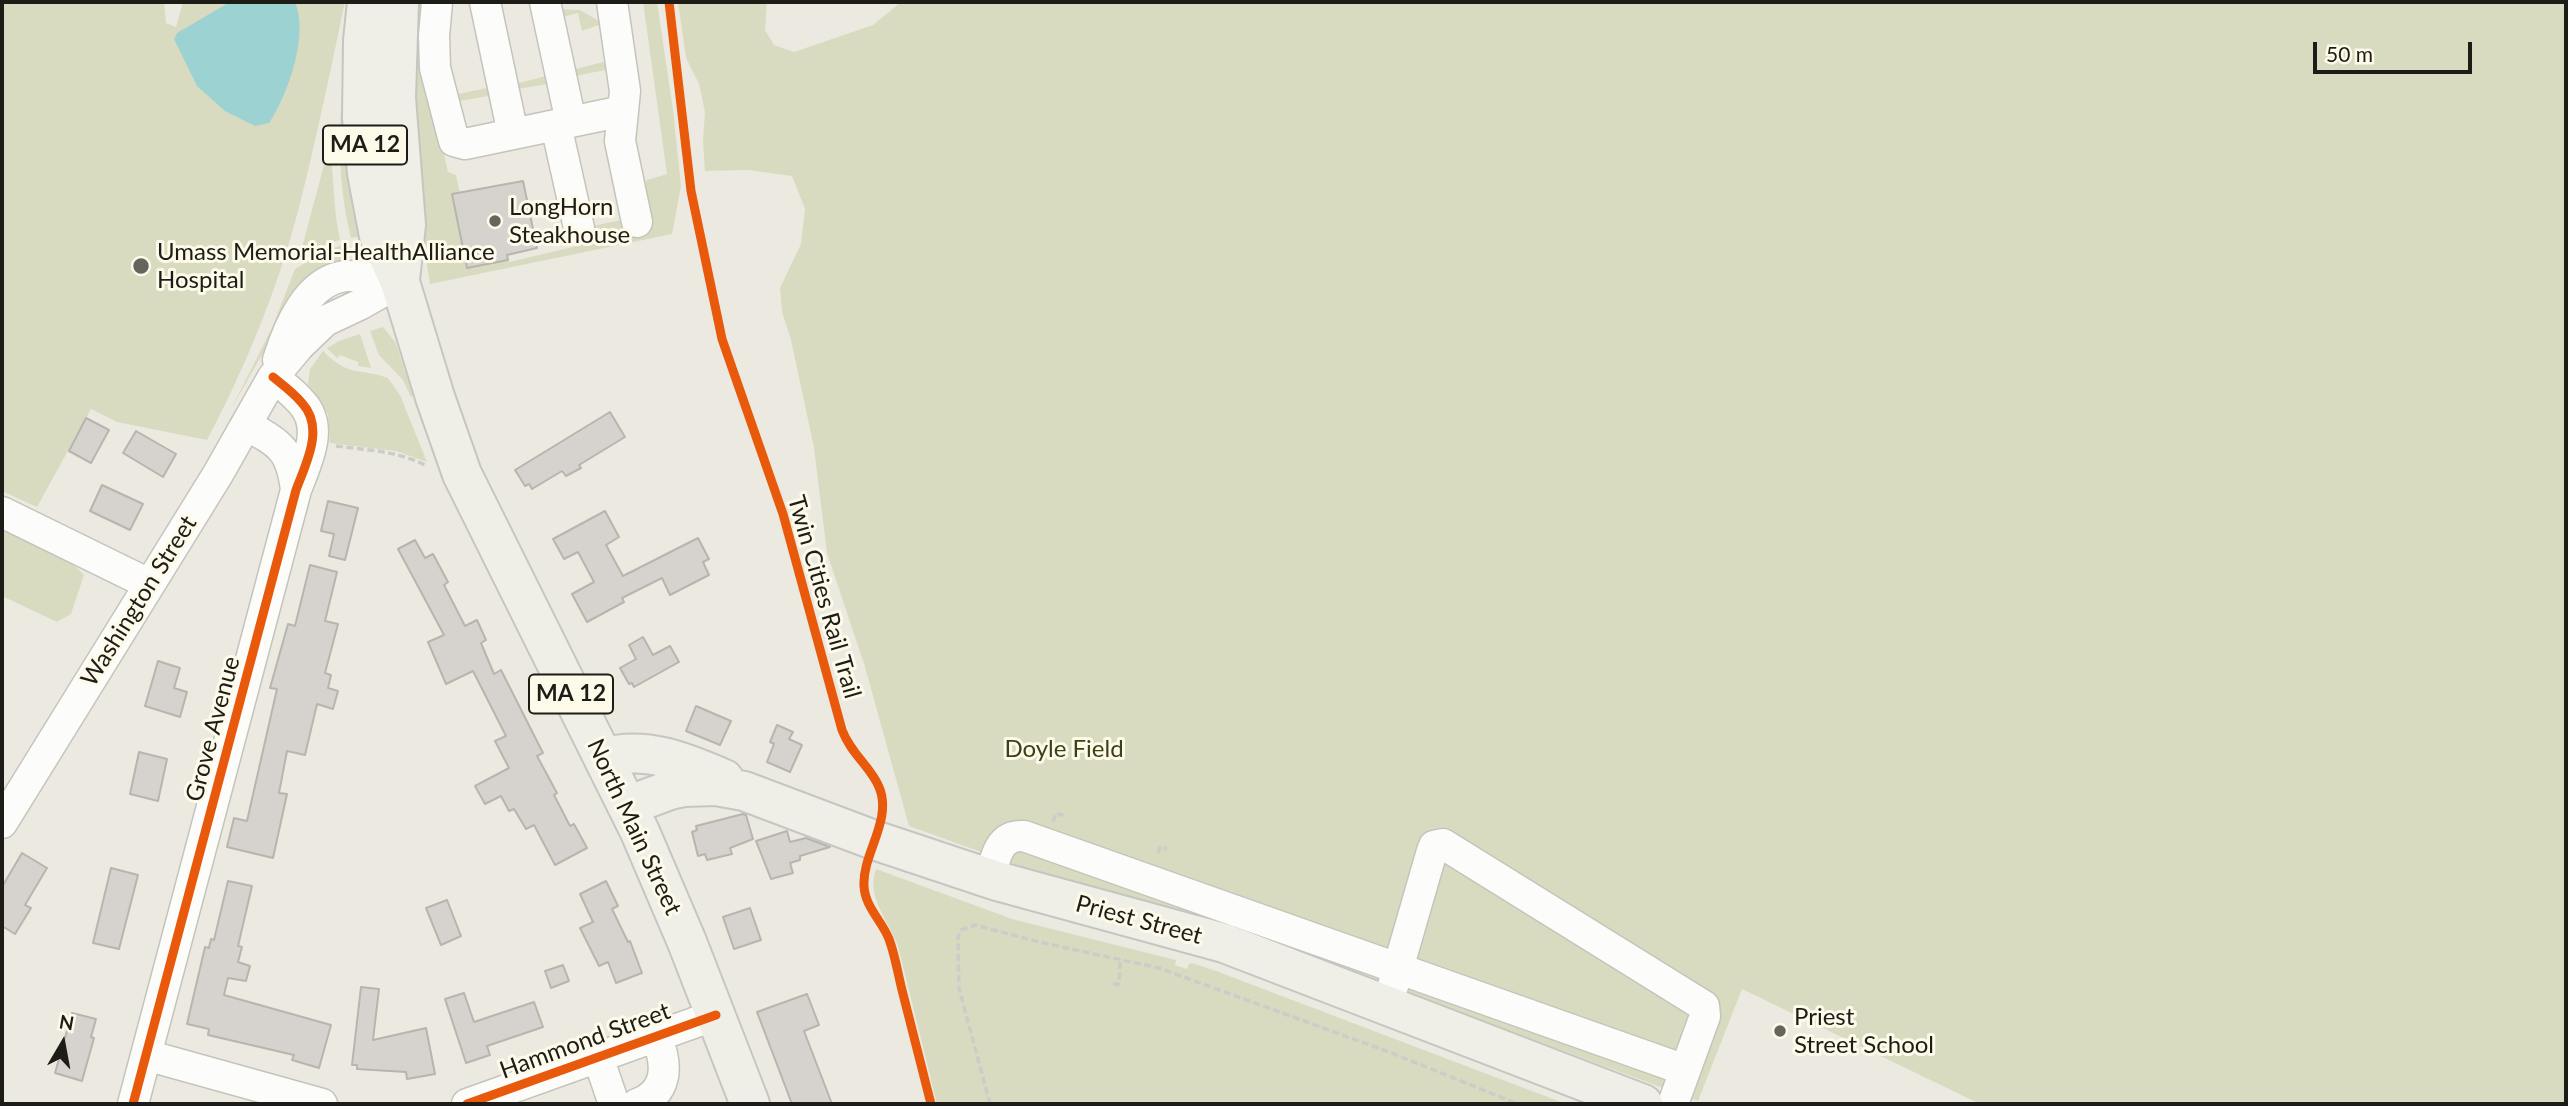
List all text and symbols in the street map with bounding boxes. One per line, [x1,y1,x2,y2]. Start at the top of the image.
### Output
scale bar [2316,28,2475,72]
text: 50 m [2326,41,2373,66]
road number: MA 12 [323,126,407,164]
place label: LongHorn Steakhouse [509,193,630,249]
marker: LongHorn Steakhouse [487,213,503,229]
place label: Umass Memorial-HealthAlliance Hospital [157,238,495,294]
marker: Umass Memorial-HealthAlliance Hospital [131,256,151,276]
street label: Twin Cities Rail Trail [781,492,867,702]
street label: Washington Street [75,510,203,692]
street label: Grove Avenue [180,653,246,805]
road number: MA 12 [529,674,613,714]
street label: North Main Street [581,734,687,920]
park label: Doyle Field [1004,735,1124,763]
street label: Priest Street [1073,889,1205,951]
street label: Hammond Street [496,997,674,1085]
place label: Priest Street School [1794,1003,1934,1059]
north arrow [28,1008,98,1078]
text: N [58,1009,76,1034]
marker: Priest Street School [1772,1023,1788,1039]

